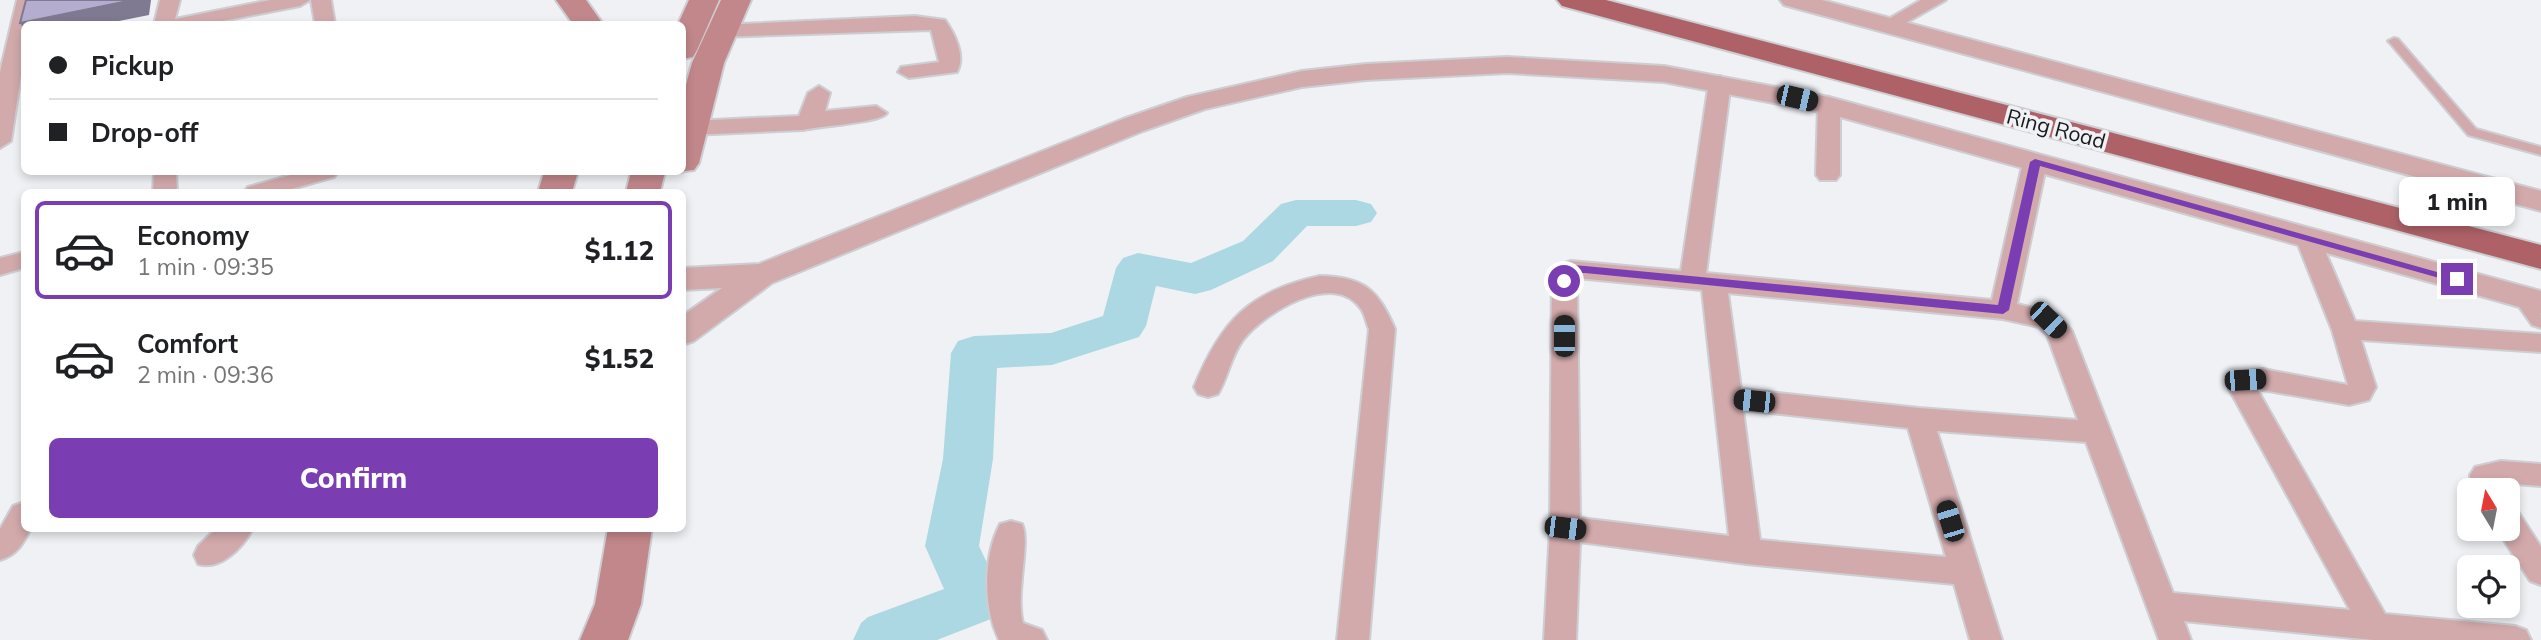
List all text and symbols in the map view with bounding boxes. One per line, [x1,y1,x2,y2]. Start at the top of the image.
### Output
text: Pickup [91,49,174,82]
car [1775,83,1820,113]
street label: Ring Road [2004,102,2109,154]
text: Drop-off [91,116,198,149]
callout: 1 min [2399,177,2515,226]
text: 1 min [2426,187,2488,216]
icon: car [53,219,116,282]
text: Economy [137,219,249,252]
text: $1.12 [585,234,654,267]
text: 1 min · 09:35 [137,252,274,281]
route end [2441,263,2473,295]
route start [1548,265,1580,297]
car [2026,298,2071,342]
car [1554,315,1575,357]
icon: car [53,327,116,390]
text: Comfort [137,327,238,360]
text: $1.52 [585,342,654,375]
text: 2 min · 09:36 [137,360,274,389]
car [2224,368,2267,392]
car [1733,388,1776,414]
button: Confirm [49,438,658,518]
north arrow [2457,478,2520,541]
map controls [2457,478,2520,618]
car [1934,498,1967,544]
car [1543,515,1588,541]
button: locate [2457,555,2520,618]

